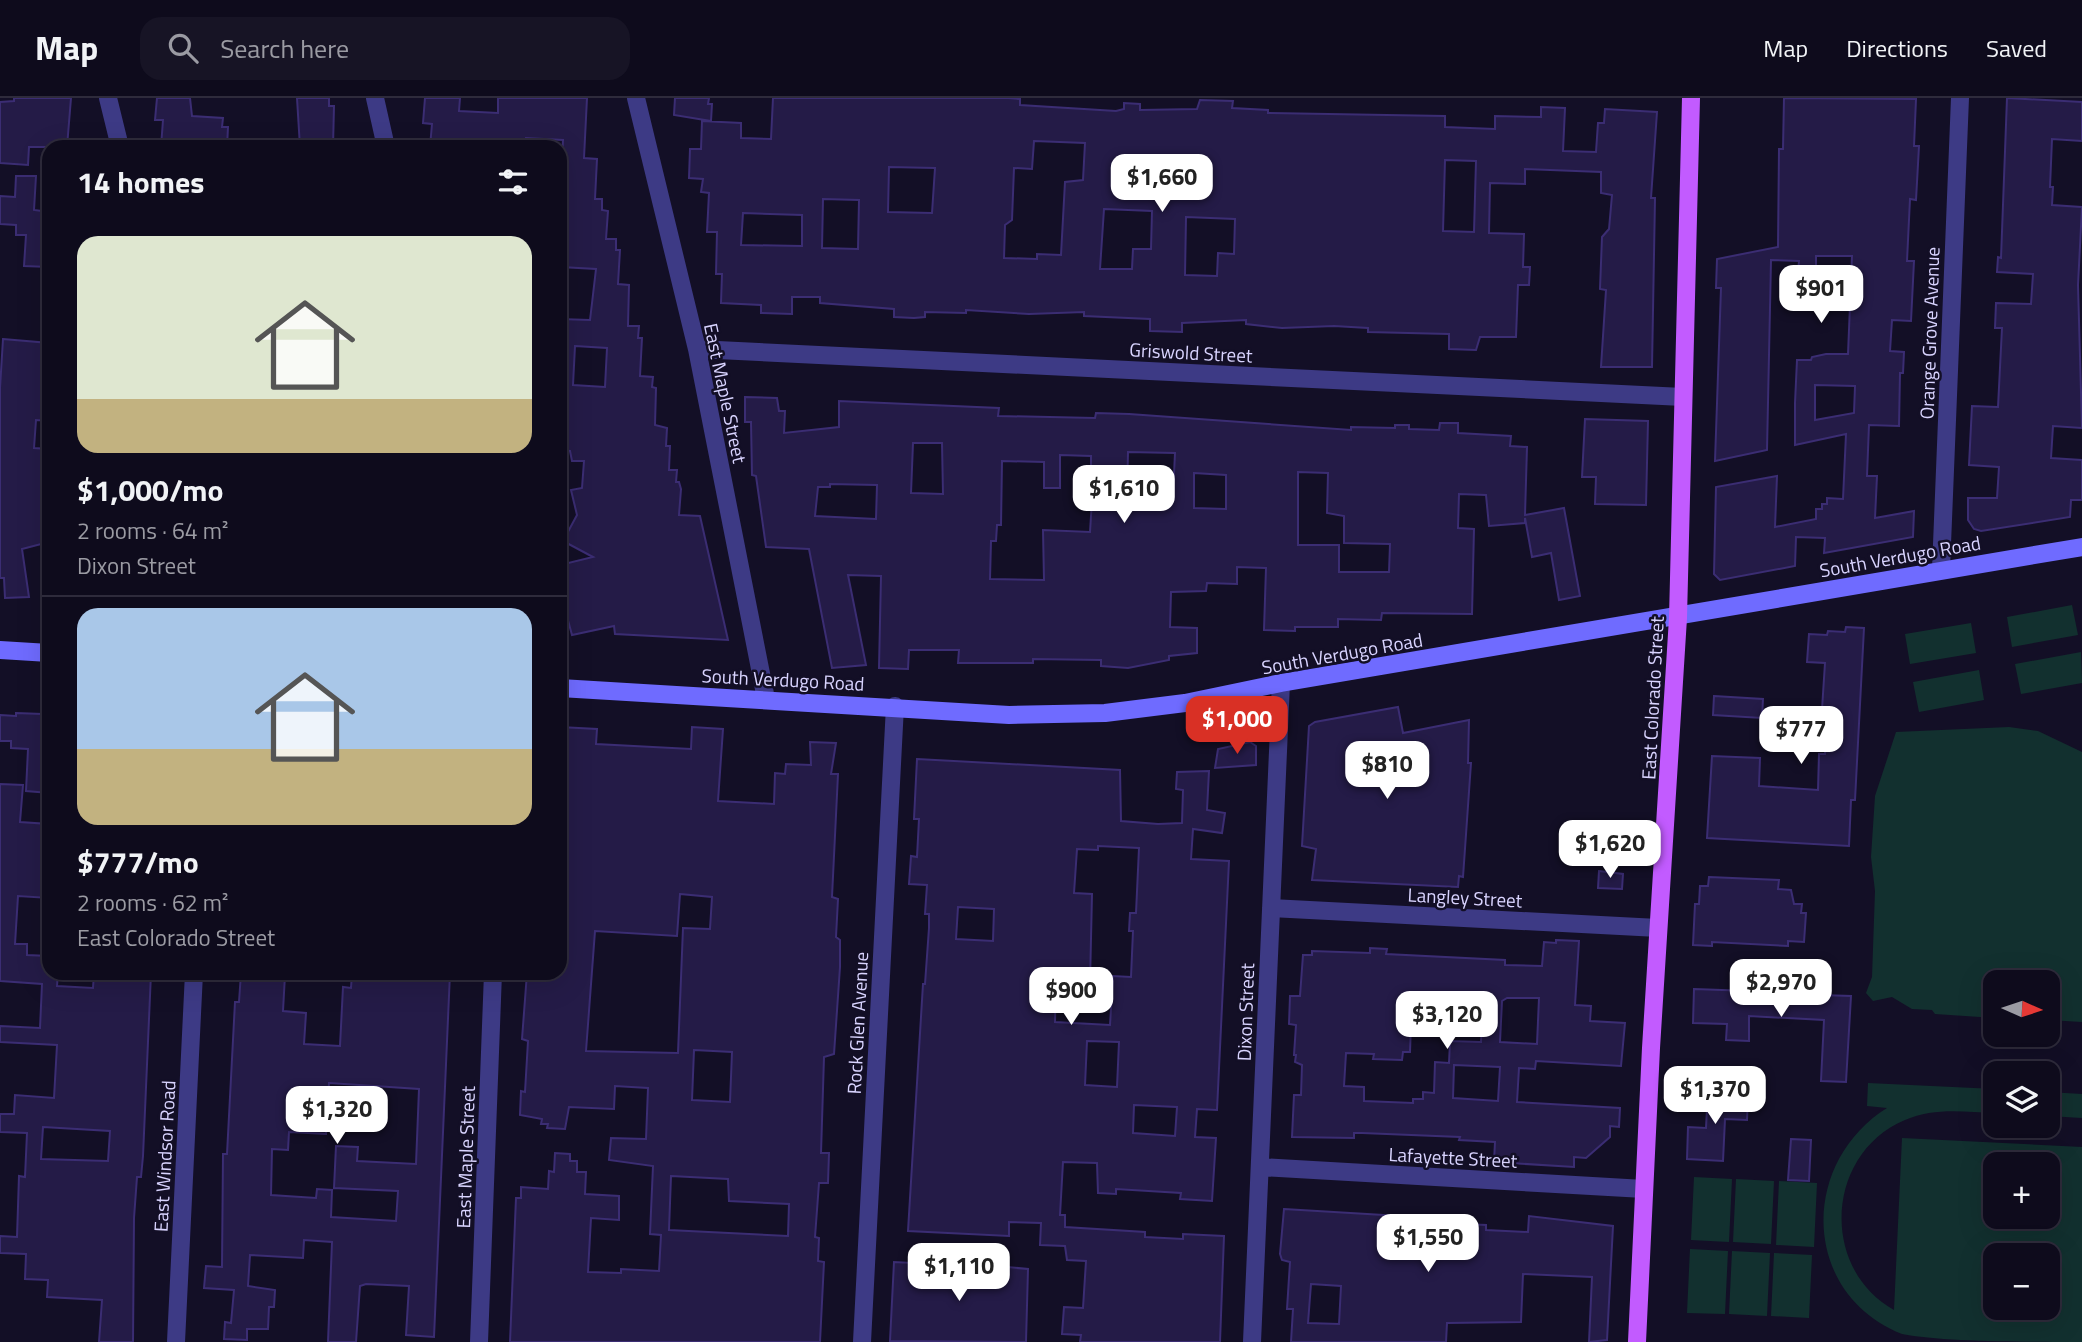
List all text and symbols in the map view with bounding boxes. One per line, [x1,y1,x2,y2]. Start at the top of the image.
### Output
search box [140,17,630,80]
text: Map [35,23,98,73]
icon: search [164,29,202,67]
text: Search here [220,29,349,68]
text: Map [1763,30,1808,66]
text: Directions [1846,30,1948,66]
text: Saved [1986,30,2047,66]
pin: $1,660 [1105,155,1219,214]
text: 14 homes [77,159,204,205]
text: $1,660 [1127,159,1197,194]
icon: filters [494,163,532,201]
street label: Orange Grove Avenue [1911,246,1947,420]
pin: $901 [1780,266,1862,325]
text: $901 [1795,270,1847,305]
icon: home [242,282,368,408]
street label: East Maple Street [697,320,755,466]
street label: Griswold Street [1129,334,1254,370]
pin: $1,610 [1067,466,1181,525]
text: $1,000/mo [77,467,223,513]
text: $1,610 [1089,470,1159,505]
text: 2 rooms · 64 m² [77,513,228,548]
street label: South Verdugo Road [1817,528,1983,584]
text: Dixon Street [77,548,196,583]
street label: East Colorado Street [1633,615,1671,780]
street label: South Verdugo Road [1259,625,1425,681]
icon: home [242,654,368,780]
street label: South Verdugo Road [701,660,865,698]
pin: $1,000 [1180,696,1294,756]
text: $1,000 [1202,701,1272,736]
pin: $777 [1760,706,1842,766]
text: $777 [1775,711,1827,746]
pin: $810 [1346,742,1428,801]
text: $810 [1361,746,1413,781]
pin: $1,620 [1553,820,1667,880]
text: $1,620 [1575,825,1645,860]
text: $777/mo [77,839,199,885]
street label: Langley Street [1407,880,1523,914]
text: 2 rooms · 62 m² [77,885,228,920]
text: East Colorado Street [77,920,275,955]
street label: Rock Glen Avenue [839,951,875,1095]
pin: $2,970 [1724,960,1838,1019]
street label: Dixon Street [1229,962,1261,1062]
text: $2,970 [1746,964,1816,999]
pin: $900 [1030,968,1112,1027]
north arrow [1983,970,2060,1046]
map controls [1983,970,2060,1320]
text: $900 [1045,972,1097,1007]
pin: $3,120 [1390,992,1504,1051]
text: $3,120 [1412,996,1482,1031]
button: layers [1983,1061,2060,1138]
pin: $1,370 [1658,1066,1772,1126]
text: $1,370 [1680,1071,1750,1106]
street label: East Windsor Road [146,1079,182,1233]
street label: East Maple Street [448,1085,482,1229]
pin: $1,320 [280,1086,394,1146]
text: $1,320 [302,1091,372,1126]
street label: Lafayette Street [1388,1139,1518,1175]
button: + [1983,1152,2060,1229]
pin: $1,550 [1371,1214,1485,1274]
text: $1,550 [1393,1219,1463,1254]
button: − [1983,1243,2060,1320]
pin: $1,110 [902,1244,1016,1303]
text: $1,110 [924,1248,994,1283]

